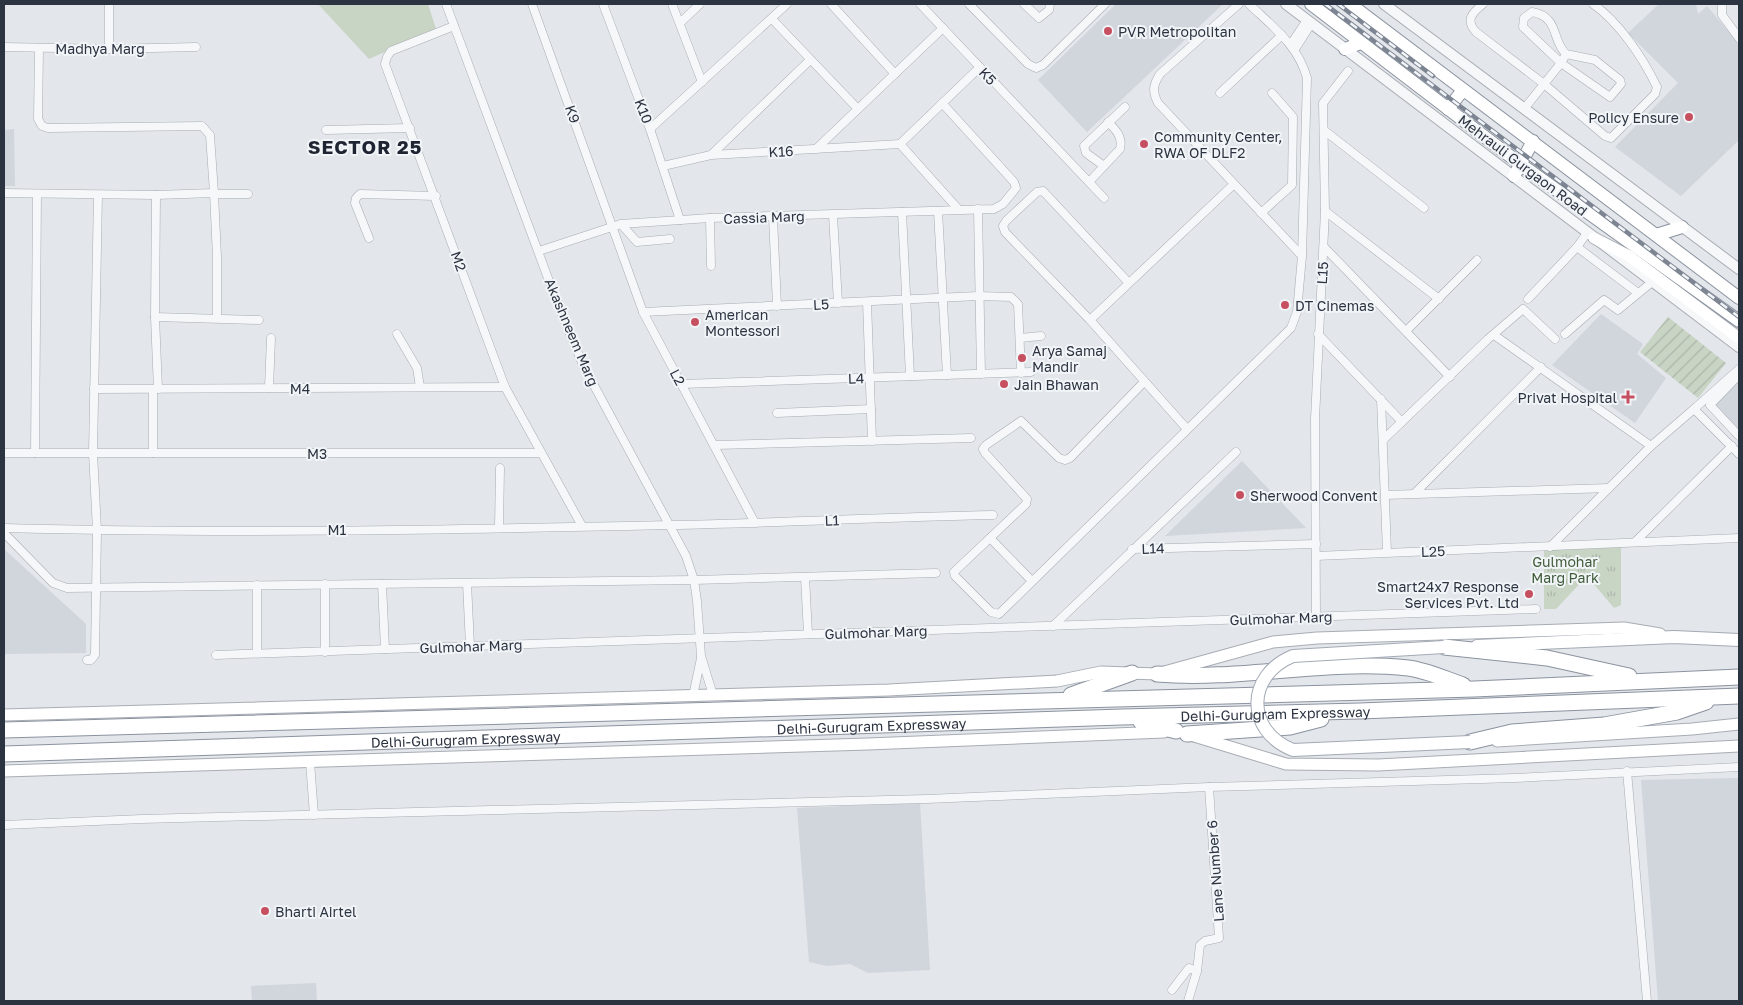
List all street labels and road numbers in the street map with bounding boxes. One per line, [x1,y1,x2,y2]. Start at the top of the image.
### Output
street label: Madhya Marg [55,40,145,57]
street label: K5 [976,64,1000,88]
street label: K10 [632,96,656,126]
street label: K9 [562,103,584,125]
street label: Mehrauli Gurgaon Road [1455,111,1591,219]
street label: K16 [768,142,794,160]
street label: Cassia Marg [723,207,805,227]
street label: M2 [448,249,470,273]
street label: L15 [1313,261,1331,285]
street label: Akashneem Marg [542,275,602,389]
street label: L5 [813,295,829,313]
street label: L2 [667,366,689,388]
street label: L4 [847,369,865,387]
street label: M4 [290,380,310,397]
street label: M3 [307,445,327,462]
street label: L1 [824,511,840,529]
street label: M1 [328,521,347,538]
street label: L14 [1141,539,1165,557]
street label: L25 [1421,542,1445,560]
street label: Gulmohar Marg [1229,608,1333,628]
street label: Gulmohar Marg [824,622,928,642]
street label: Gulmohar Marg [419,636,523,656]
street label: Delhi-Gurugram Expressway [1180,702,1371,724]
street label: Delhi-Gurugram Expressway [776,714,967,737]
street label: Delhi-Gurugram Expressway [371,727,561,750]
street label: Lane Number 6 [1203,820,1227,922]

